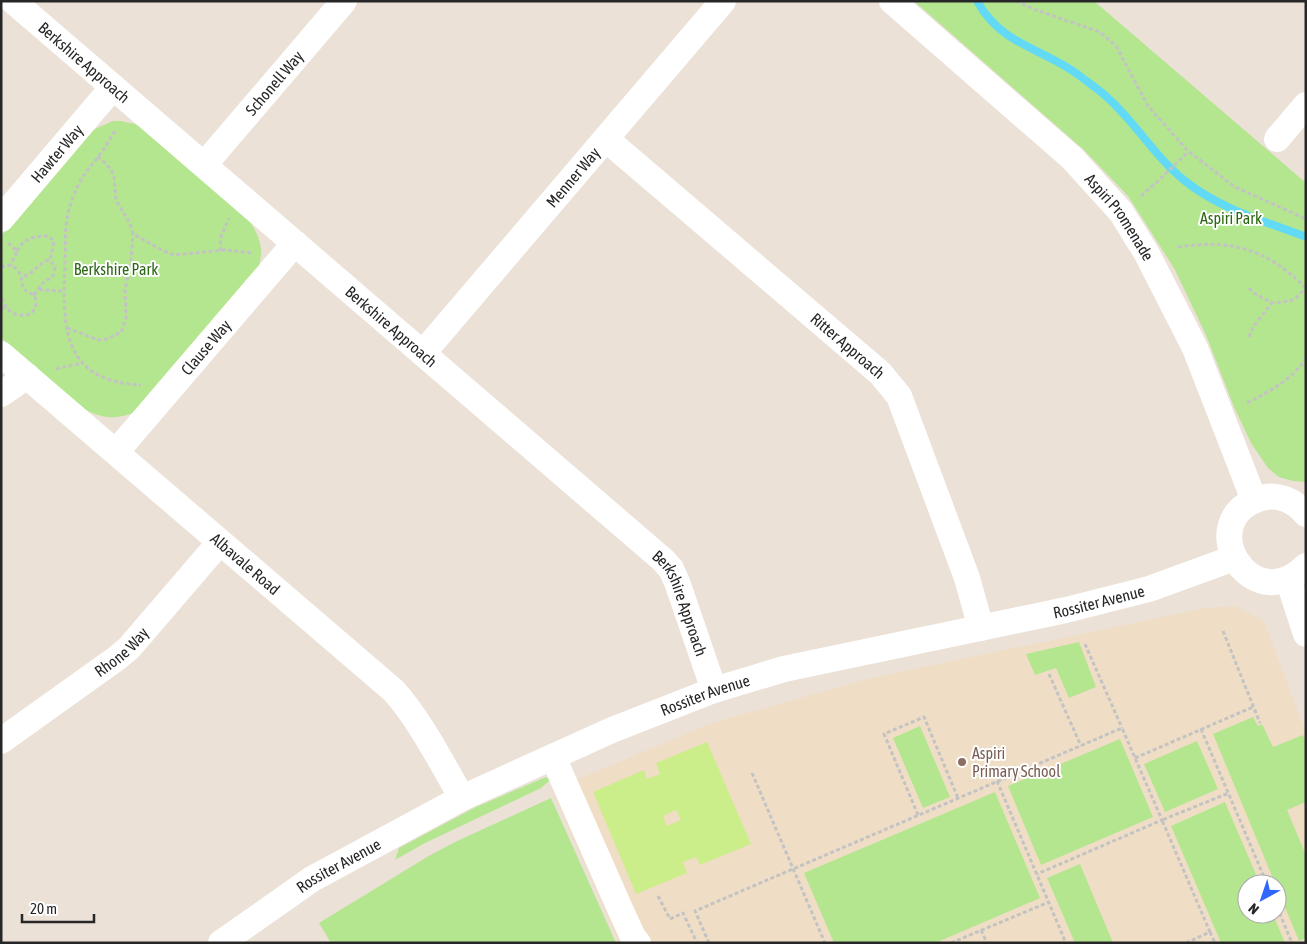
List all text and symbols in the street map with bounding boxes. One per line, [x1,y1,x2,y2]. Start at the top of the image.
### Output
street label: Berkshire Approach [35,18,134,106]
street label: Schonell Way [242,47,308,119]
street label: Hawter Way [27,121,87,186]
street label: Menner Way [542,143,604,211]
street label: Aspiri Promenade [1081,170,1158,263]
park label: Aspiri Park [1200,209,1262,228]
park label: Berkshire Park [74,260,158,278]
street label: Berkshire Approach [342,282,441,370]
street label: Ritter Approach [807,309,888,382]
street label: Clause Way [177,316,235,378]
street label: Albavale Road [207,529,284,598]
street label: Berkshire Approach [649,546,711,658]
street label: Rossiter Avenue [1052,582,1146,621]
street label: Rhone Way [91,623,153,680]
street label: Rossiter Avenue [658,671,752,719]
place label: Aspiri Primary School [972,744,1061,781]
marker: Aspiri Primary School [956,756,968,768]
street label: Rossiter Avenue [293,835,384,896]
north arrow [1237,874,1287,924]
scale bar [22,892,95,924]
text: 20 m [30,900,57,917]
text: N [1245,900,1262,918]

